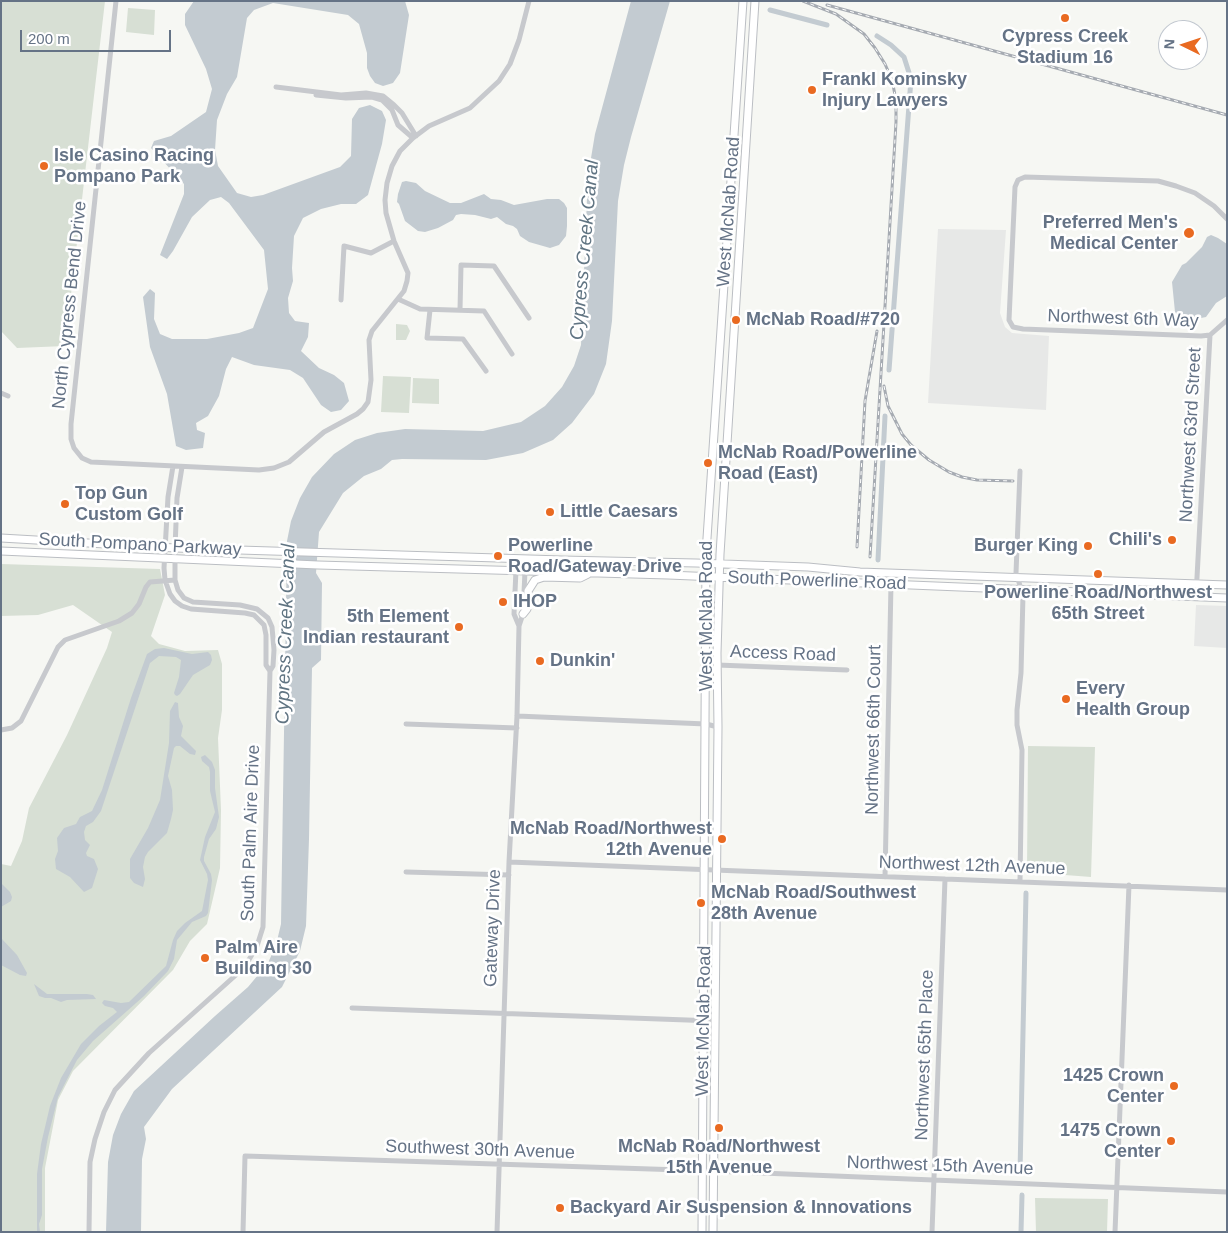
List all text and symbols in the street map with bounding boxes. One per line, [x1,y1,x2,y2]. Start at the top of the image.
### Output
marker: Cypress Creek Stadium 16 [1059,12,1071,24]
scale bar [22,20,174,52]
north arrow [1158,20,1208,70]
place label: Cypress Creek Stadium 16 [1002,26,1128,68]
text: 200 m [28,30,70,47]
text: N [1161,38,1177,50]
place label: Frankl Kominsky Injury Lawyers [822,69,967,112]
marker: Frankl Kominsky Injury Lawyers [806,84,818,96]
street label: West McNab Road [713,136,745,288]
place label: Isle Casino Racing Pompano Park [54,145,214,188]
water label: Cypress Creek Canal [566,159,604,341]
marker: Isle Casino Racing Pompano Park [38,160,50,172]
street label: North Cypress Bend Drive [48,200,92,410]
place label: Preferred Men's Medical Center [1043,212,1178,254]
marker: Preferred Men's Medical Center [1182,226,1196,240]
street label: Northwest 6th Way [1047,306,1199,332]
place label: McNab Road/#720 [746,309,900,331]
marker: McNab Road/#720 [730,314,742,326]
street label: Northwest 63rd Street [1176,347,1206,523]
place label: McNab Road/Powerline Road (East) [718,442,917,484]
marker: McNab Road/Powerline Road (East) [702,457,714,469]
place label: Top Gun Custom Golf [75,483,183,526]
marker: Top Gun Custom Golf [59,498,71,510]
place label: Little Caesars [560,501,678,523]
marker: Little Caesars [544,506,556,518]
street label: South Pompano Parkway [38,529,242,561]
place label: Chili's [1109,529,1162,551]
marker: Chili's [1166,534,1178,546]
place label: Powerline Road/Gateway Drive [508,535,682,578]
place label: Burger King [974,535,1078,557]
marker: Burger King [1082,540,1094,552]
street label: West McNab Road [696,541,718,691]
water label: Cypress Creek Canal [271,543,301,725]
marker: Powerline Road/Gateway Drive [492,550,504,562]
street label: South Powerline Road [727,567,907,595]
marker: Powerline Road/Northwest 65th Street [1092,568,1104,580]
place label: Powerline Road/Northwest 65th Street [984,582,1212,624]
place label: IHOP [513,591,557,613]
marker: IHOP [497,596,509,608]
place label: 5th Element Indian restaurant [303,606,449,649]
marker: 5th Element Indian restaurant [453,621,465,633]
street label: Access Road [730,641,836,667]
street label: Northwest 66th Court [862,645,886,815]
place label: Dunkin' [550,650,615,672]
marker: Dunkin' [534,655,546,667]
place label: Every Health Group [1076,678,1190,721]
marker: Every Health Group [1060,693,1072,705]
street label: South Palm Aire Drive [237,744,265,922]
place label: McNab Road/Northwest 12th Avenue [510,818,712,861]
marker: McNab Road/Northwest 12th Avenue [716,833,728,845]
street label: Northwest 12th Avenue [878,852,1066,880]
street label: Gateway Drive [480,869,506,987]
place label: McNab Road/Southwest 28th Avenue [711,882,916,924]
marker: McNab Road/Southwest 28th Avenue [695,897,707,909]
place label: Palm Aire Building 30 [215,937,312,980]
street label: West McNab Road [692,945,716,1097]
marker: Palm Aire Building 30 [199,952,211,964]
street label: Northwest 65th Place [911,969,939,1141]
place label: 1425 Crown Center [1063,1065,1164,1108]
marker: 1425 Crown Center [1168,1080,1180,1092]
place label: 1475 Crown Center [1060,1120,1161,1162]
marker: McNab Road/Northwest 15th Avenue [713,1122,725,1134]
marker: 1475 Crown Center [1165,1135,1177,1147]
street label: Southwest 30th Avenue [385,1136,575,1164]
place label: McNab Road/Northwest 15th Avenue [618,1136,820,1178]
street label: Northwest 15th Avenue [846,1152,1034,1180]
place label: Backyard Air Suspension & Innovations [570,1197,912,1219]
marker: Backyard Air Suspension & Innovations [554,1202,566,1214]

